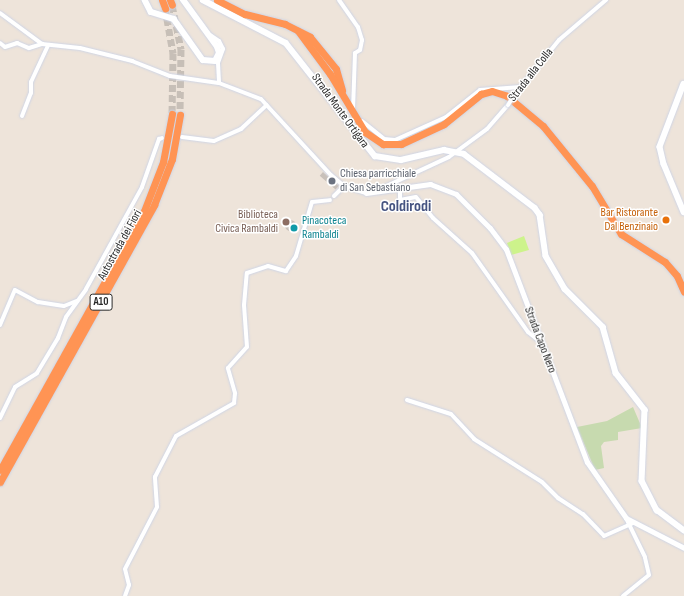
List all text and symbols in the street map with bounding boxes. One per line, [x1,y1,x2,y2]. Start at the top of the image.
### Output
street label: Strada alla Colla [506,46,556,104]
street label: Strada Monte Ortigara [308,71,372,151]
place label: Chiesa parricchiale di San Sebastiano [340,167,416,195]
marker: Chiesa parricchiale di San Sebastiano [327,176,337,186]
district label: Coldirodi [381,197,431,217]
place label: Bar Ristorante Dal Benzinaio [601,206,658,234]
street label: Autostrada dei Fiori [95,208,145,282]
place label: Biblioteca Civica Rambaldi [215,208,278,236]
place label: Pinacoteca Rambaldi [302,214,346,242]
marker: Bar Ristorante Dal Benzinaio [661,215,671,225]
marker: Biblioteca Civica Rambaldi [281,217,291,227]
marker: Pinacoteca Rambaldi [289,223,299,233]
road number: A10 [89,293,113,311]
street label: Strada Capo Nero [521,305,559,375]

